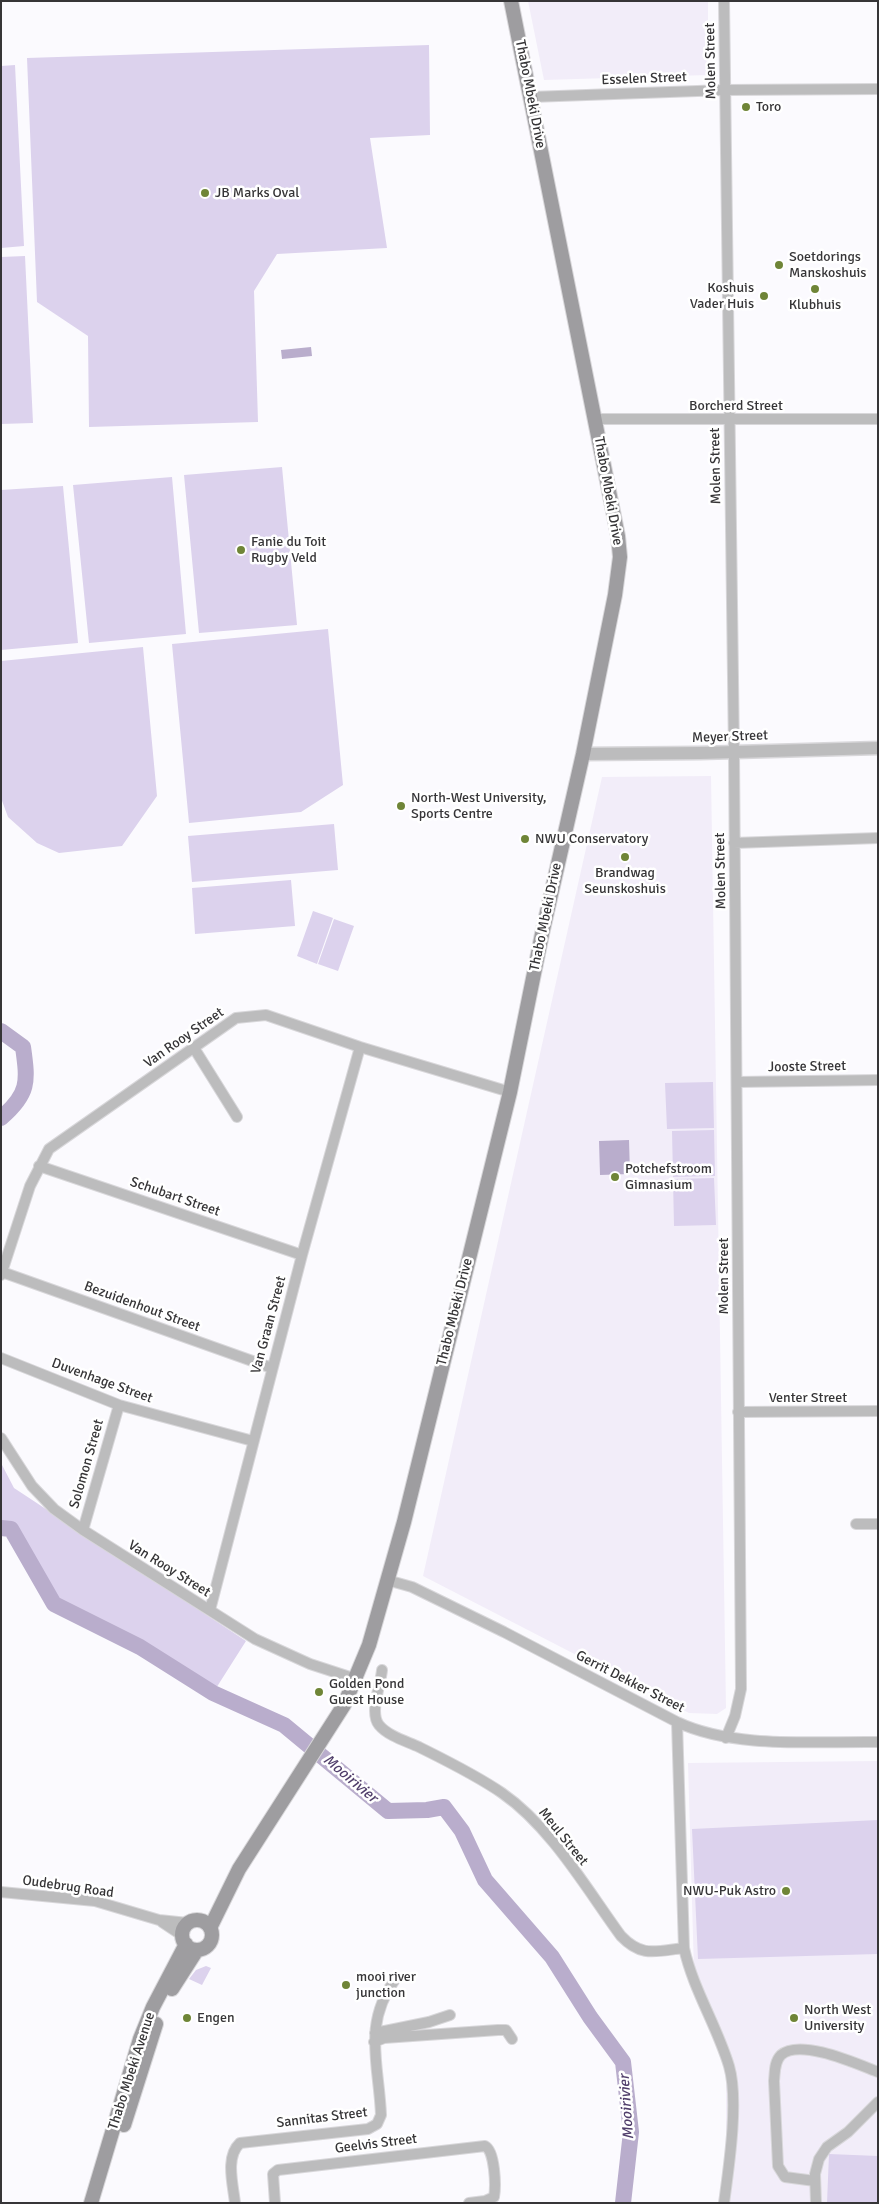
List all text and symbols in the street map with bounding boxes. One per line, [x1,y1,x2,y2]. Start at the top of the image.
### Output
street label: Molen Street [702,22,720,100]
street label: Thabo Mbeki Drive [511,38,549,150]
street label: Esselen Street [601,69,687,89]
place label: Toro [756,99,781,115]
marker: Toro [740,101,752,113]
place label: JB Marks Oval [215,185,299,201]
marker: JB Marks Oval [199,187,211,199]
place label: Soetdorings Manskoshuis [789,249,866,282]
marker: Soetdorings Manskoshuis [773,259,785,271]
place label: Koshuis Vader Huis [690,280,754,312]
marker: Klubhuis [809,283,821,295]
marker: Koshuis Vader Huis [758,290,770,302]
place label: Klubhuis [789,297,841,313]
street label: Borcherd Street [689,398,783,414]
street label: Molen Street [707,427,725,505]
street label: Thabo Mbeki Drive [590,435,626,547]
place label: Fanie du Toit Rugby Veld [251,534,326,566]
marker: Fanie du Toit Rugby Veld [235,544,247,556]
street label: Meyer Street [692,727,768,747]
place label: North-West University, Sports Centre [411,790,546,822]
marker: North-West University, Sports Centre [395,800,407,812]
place label: NWU Conservatory [535,831,648,847]
street label: Molen Street [712,832,730,910]
marker: NWU Conservatory [519,833,531,845]
marker: Brandwag Seunskoshuis [619,851,631,863]
street label: Thabo Mbeki Drive [526,861,566,973]
place label: Brandwag Seunskoshuis [584,865,666,898]
street label: Van Rooy Street [141,1004,227,1072]
street label: Jooste Street [768,1058,846,1076]
place label: Potchefstroom Gimnasium [625,1161,712,1194]
marker: Potchefstroom Gimnasium [609,1171,621,1183]
street label: Schubart Street [128,1174,222,1220]
street label: Molen Street [716,1238,732,1314]
street label: Thabo Mbeki Drive [434,1257,476,1367]
street label: Van Graan Street [248,1274,290,1376]
street label: Bezuidenhout Street [82,1278,202,1336]
street label: Duvenhage Street [49,1355,155,1407]
street label: Venter Street [769,1390,847,1406]
street label: Solomon Street [66,1417,108,1511]
street label: Van Rooy Street [125,1537,213,1601]
street label: Gerrit Dekker Street [573,1647,687,1717]
place label: Golden Pond Guest House [329,1676,404,1708]
marker: Golden Pond Guest House [313,1686,325,1698]
water label: Mooirivier [319,1751,381,1807]
street label: Meul Street [535,1805,591,1869]
street label: Oudebrug Road [21,1872,115,1902]
place label: NWU-Puk Astro [683,1883,776,1899]
marker: NWU-Puk Astro [780,1885,792,1897]
place label: mooi river junction [356,1969,416,2001]
marker: mooi river junction [340,1979,352,1991]
place label: North West University [804,2002,871,2034]
street label: Thabo Mbeki Avenue [105,2010,159,2132]
place label: Engen [197,2010,235,2026]
marker: Engen [181,2012,193,2024]
marker: North West University [788,2012,800,2024]
water label: Mooirivier [616,2074,638,2140]
street label: Sannitas Street [276,2104,368,2132]
street label: Geelvis Street [334,2131,418,2157]

